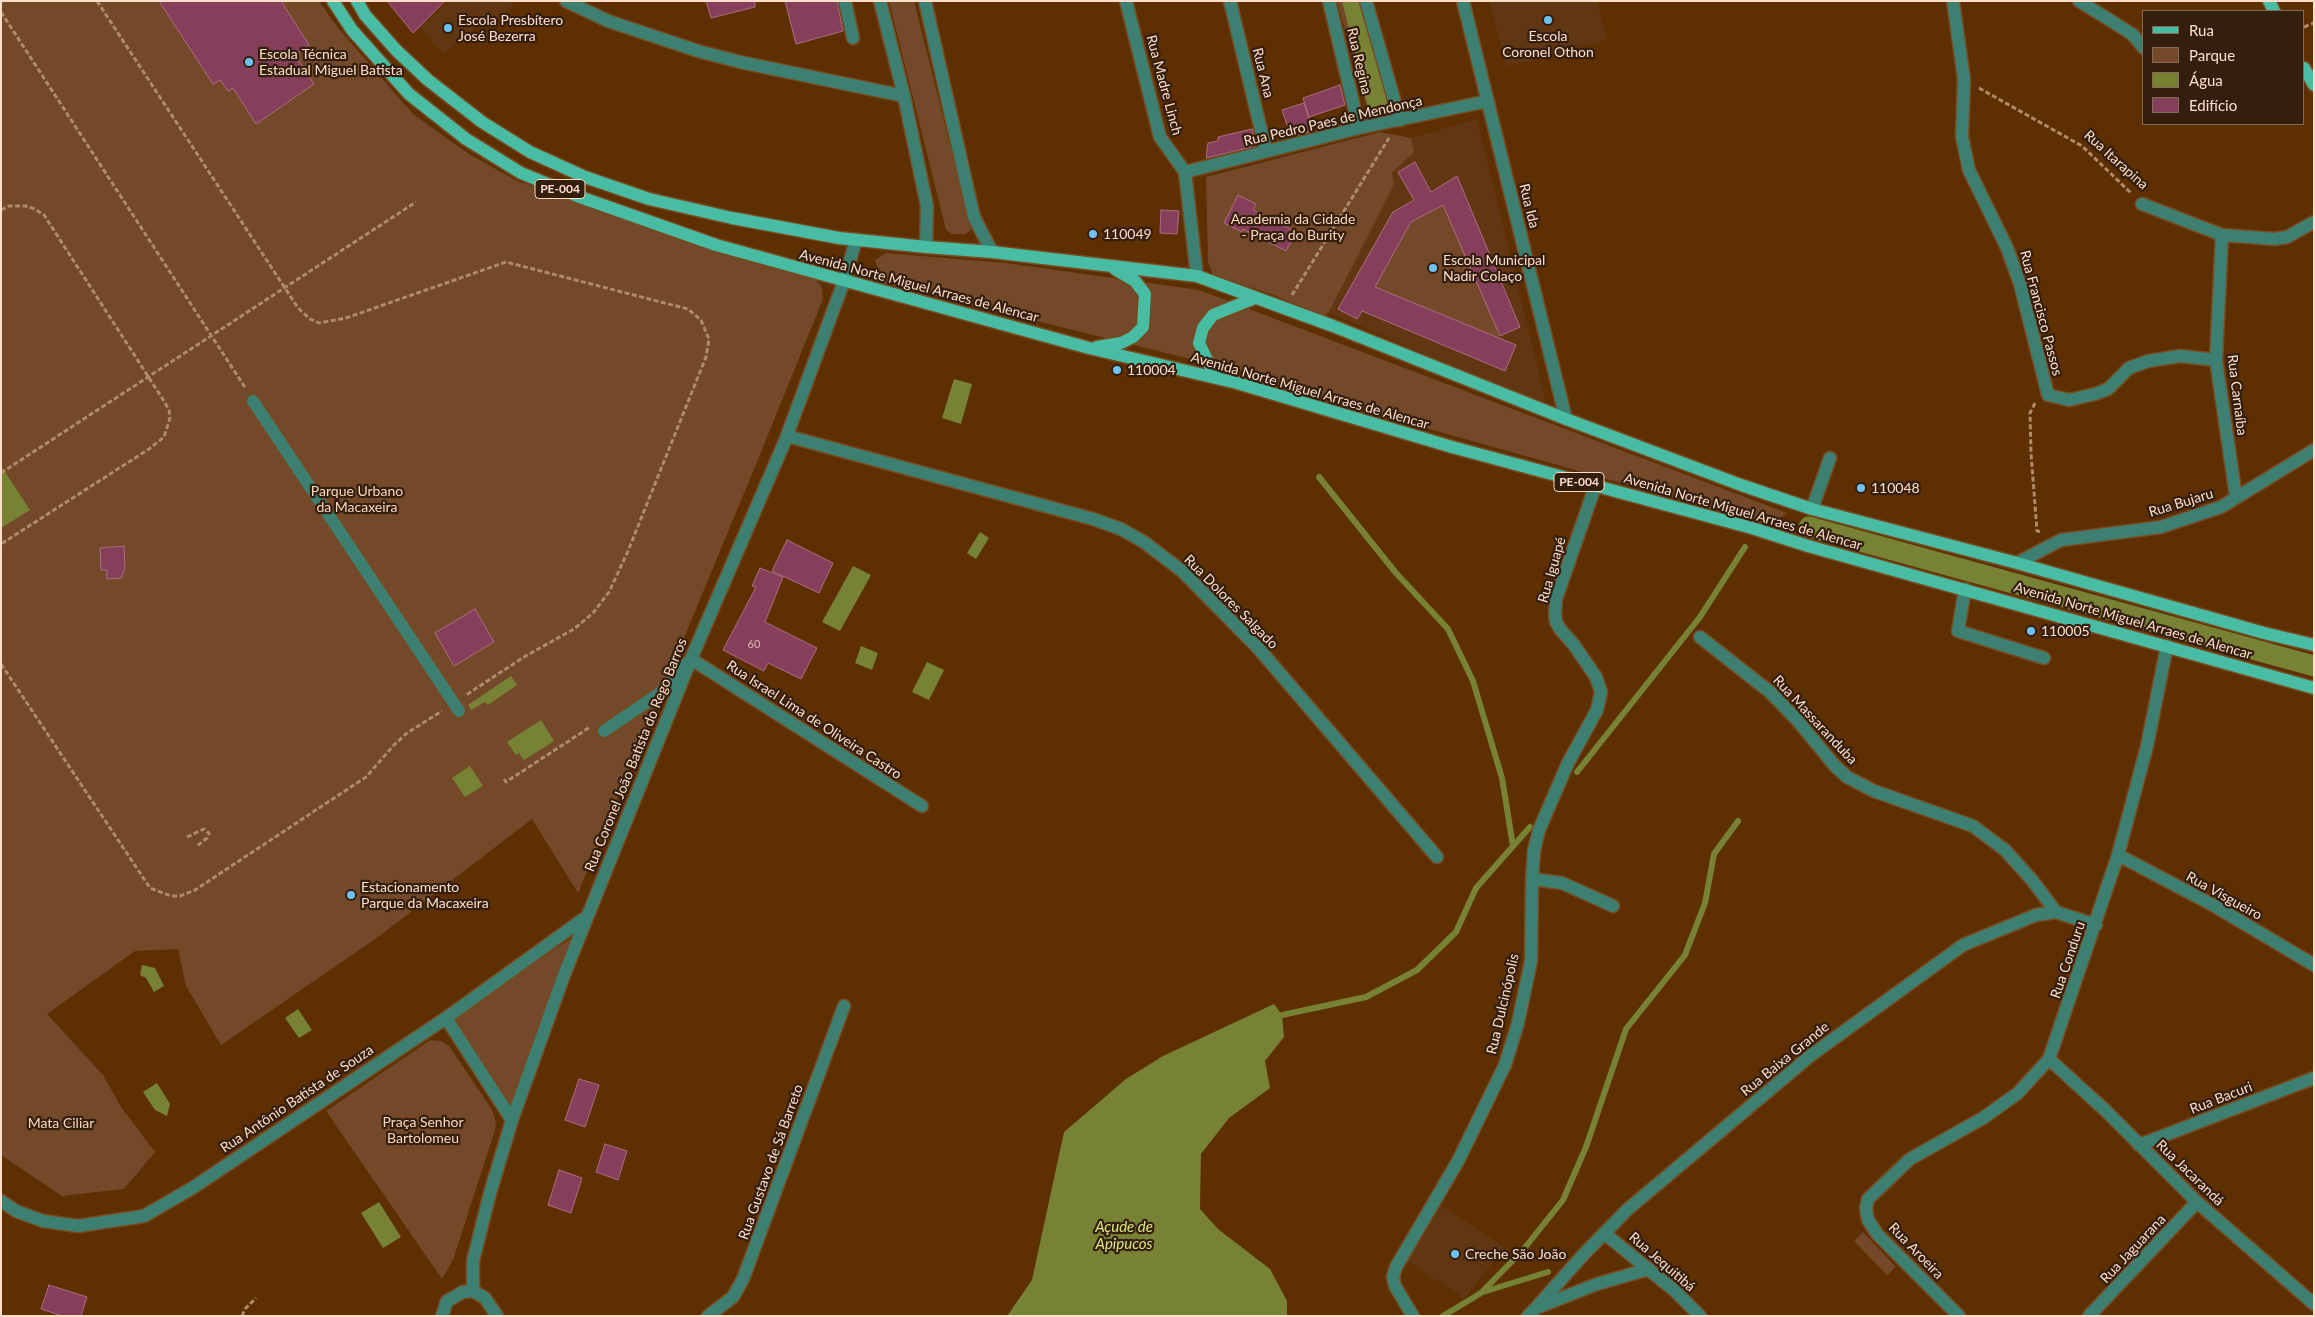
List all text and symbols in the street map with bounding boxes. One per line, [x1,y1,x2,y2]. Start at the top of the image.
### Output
legend [2142,10,2305,125]
place label: Escola Presbítero José Bezerra [458,12,563,44]
marker: Escola Coronel Othon [1542,14,1554,26]
text: Rua [2189,21,2214,39]
marker: Escola Presbítero José Bezerra [442,22,454,34]
street label: Rua Regina [1343,26,1375,96]
place label: Escola Coronel Othon [1502,28,1594,60]
street label: Rua Madre Linch [1143,33,1185,137]
place label: Escola Técnica Estadual Miguel Batista [259,46,403,78]
street label: Rua Ana [1249,46,1277,100]
text: Parque [2189,46,2235,64]
marker: Escola Técnica Estadual Miguel Batista [243,56,255,68]
text: Água [2189,71,2223,89]
street label: Rua Pedro Paes de Mendonça [1242,92,1424,150]
text: Edifício [2189,96,2237,114]
street label: Rua Itarapina [2080,127,2152,193]
road number: PE-004 [535,180,585,198]
street label: Rua Ida [1515,182,1543,230]
park label: Academia da Cidade - Praça do Burity [1231,211,1355,243]
place label: 110049 [1103,226,1152,242]
marker: 110049 [1087,228,1099,240]
street label: Avenida Norte Miguel Arraes de Alencar [798,246,1040,326]
street label: Rua Francisco Passos [2016,248,2066,378]
place label: Escola Municipal Nadir Colaço [1443,252,1545,284]
marker: Escola Municipal Nadir Colaço [1427,262,1439,274]
street label: Avenida Norte Miguel Arraes de Alencar [1189,349,1431,433]
street label: Rua Carnaíba [2224,354,2250,436]
place label: 110004 [1127,362,1176,378]
marker: 110004 [1111,364,1123,376]
street label: Avenida Norte Miguel Arraes de Alencar [1622,470,1864,554]
road number: PE-004 [1554,472,1604,492]
place label: 110048 [1871,480,1920,496]
marker: 110048 [1855,482,1867,494]
park label: Parque Urbano da Macaxeira [311,483,403,516]
street label: Rua Bujaru [2147,485,2215,521]
street label: Rua Iguapé [1535,535,1569,605]
street label: Rua Dolores Salgado [1180,551,1282,653]
street label: Avenida Norte Miguel Arraes de Alencar [2012,579,2254,663]
place label: 110005 [2041,623,2090,639]
marker: 110005 [2025,625,2037,637]
street label: Rua Coronel João Batista do Rego Barros [581,636,691,874]
house number: 60 [748,637,760,651]
street label: Rua Israel Lima de Oliveira Castro [723,657,905,783]
street label: Rua Massaranduba [1769,672,1861,768]
street label: Rua Visgueiro [2183,868,2265,924]
place label: Estacionamento Parque da Macaxeira [361,879,489,912]
marker: Estacionamento Parque da Macaxeira [345,889,357,901]
street label: Rua Conduru [2047,919,2089,1001]
street label: Rua Dulcinópolis [1483,952,1523,1056]
street label: Rua Baixa Grande [1737,1018,1833,1100]
street label: Rua Antônio Batista de Souza [217,1041,377,1157]
street label: Rua Bacuri [2187,1078,2255,1118]
street label: Rua Gustavo de Sá Barreto [735,1082,807,1242]
park label: Praça Senhor Bartolomeu [382,1114,464,1146]
park label: Mata Ciliar [28,1115,94,1131]
street label: Rua Jacarandá [2153,1137,2227,1209]
street label: Rua Jaguarana [2097,1211,2169,1287]
water label: Açude de Apipucos [1095,1218,1153,1253]
street label: Rua Aroeira [1885,1219,1947,1283]
street label: Rua Jequitibá [1625,1229,1699,1295]
place label: Creche São João [1465,1246,1566,1262]
marker: Creche São João [1449,1248,1461,1260]

